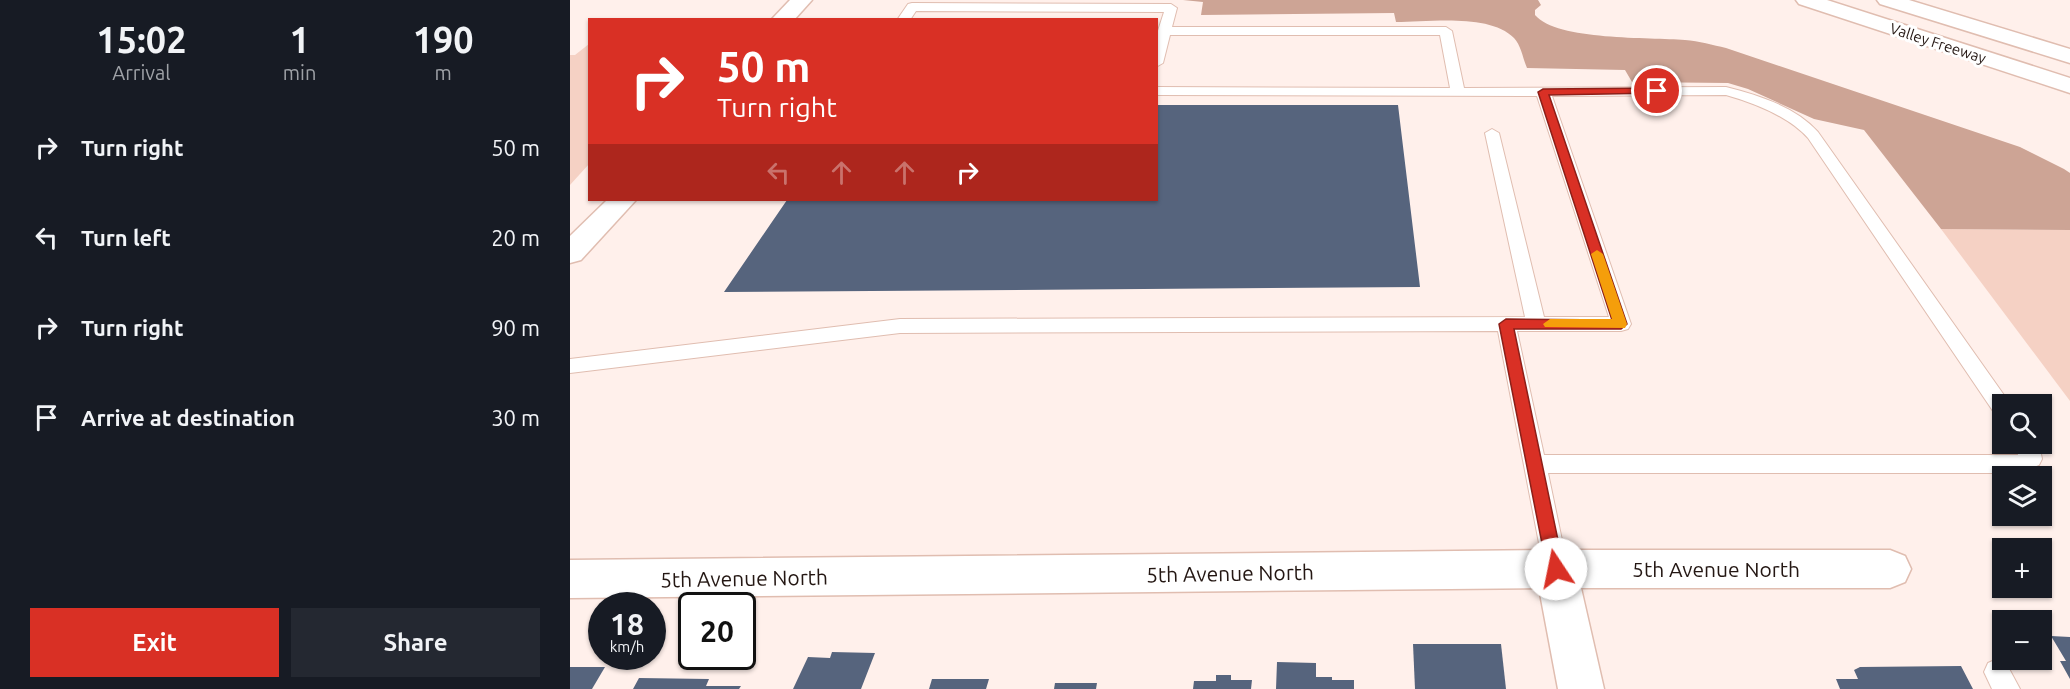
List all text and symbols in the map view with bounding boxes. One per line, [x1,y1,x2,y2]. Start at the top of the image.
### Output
text: 15:02 [96,19,186,60]
text: 1 [289,19,310,60]
text: 190 [413,19,474,60]
street label: Valley Freeway [1888,19,1988,67]
icon: right [618,42,696,120]
text: 50 m [717,43,811,90]
text: Arrival [112,61,171,84]
text: min [283,61,316,84]
text: m [435,61,452,84]
pin [1631,65,1682,116]
icon: arrive [1640,74,1673,107]
text: Turn right [717,92,837,122]
icon: right [30,131,63,164]
text: Turn right [81,135,183,160]
text: 50 m [491,135,540,160]
icon: left [762,156,795,189]
icon: ahead [825,156,858,189]
icon: ahead [888,156,921,189]
icon: right [951,156,984,189]
icon: left [30,221,63,254]
text: Turn left [81,225,171,250]
text: 20 m [491,225,540,250]
icon: right [30,311,63,344]
text: Turn right [81,315,183,340]
text: 90 m [491,315,540,340]
map controls [1992,394,2052,670]
button: search [1992,394,2052,454]
icon: arrive [30,401,63,434]
text: Arrive at destination [81,405,295,430]
text: 30 m [491,405,540,430]
button: layers [1992,466,2052,526]
position arrow [1524,537,1588,601]
button: + [1992,538,2052,598]
street label: 5th Avenue North [1632,557,1800,581]
street label: 5th Avenue North [1146,560,1314,586]
street label: 5th Avenue North [660,565,828,591]
speed limit sign: 20 [678,592,756,670]
text: 18 [610,607,644,641]
button: Exit [30,608,279,677]
button: Share [291,608,540,677]
button: − [1992,610,2052,670]
text: km/h [610,638,644,655]

